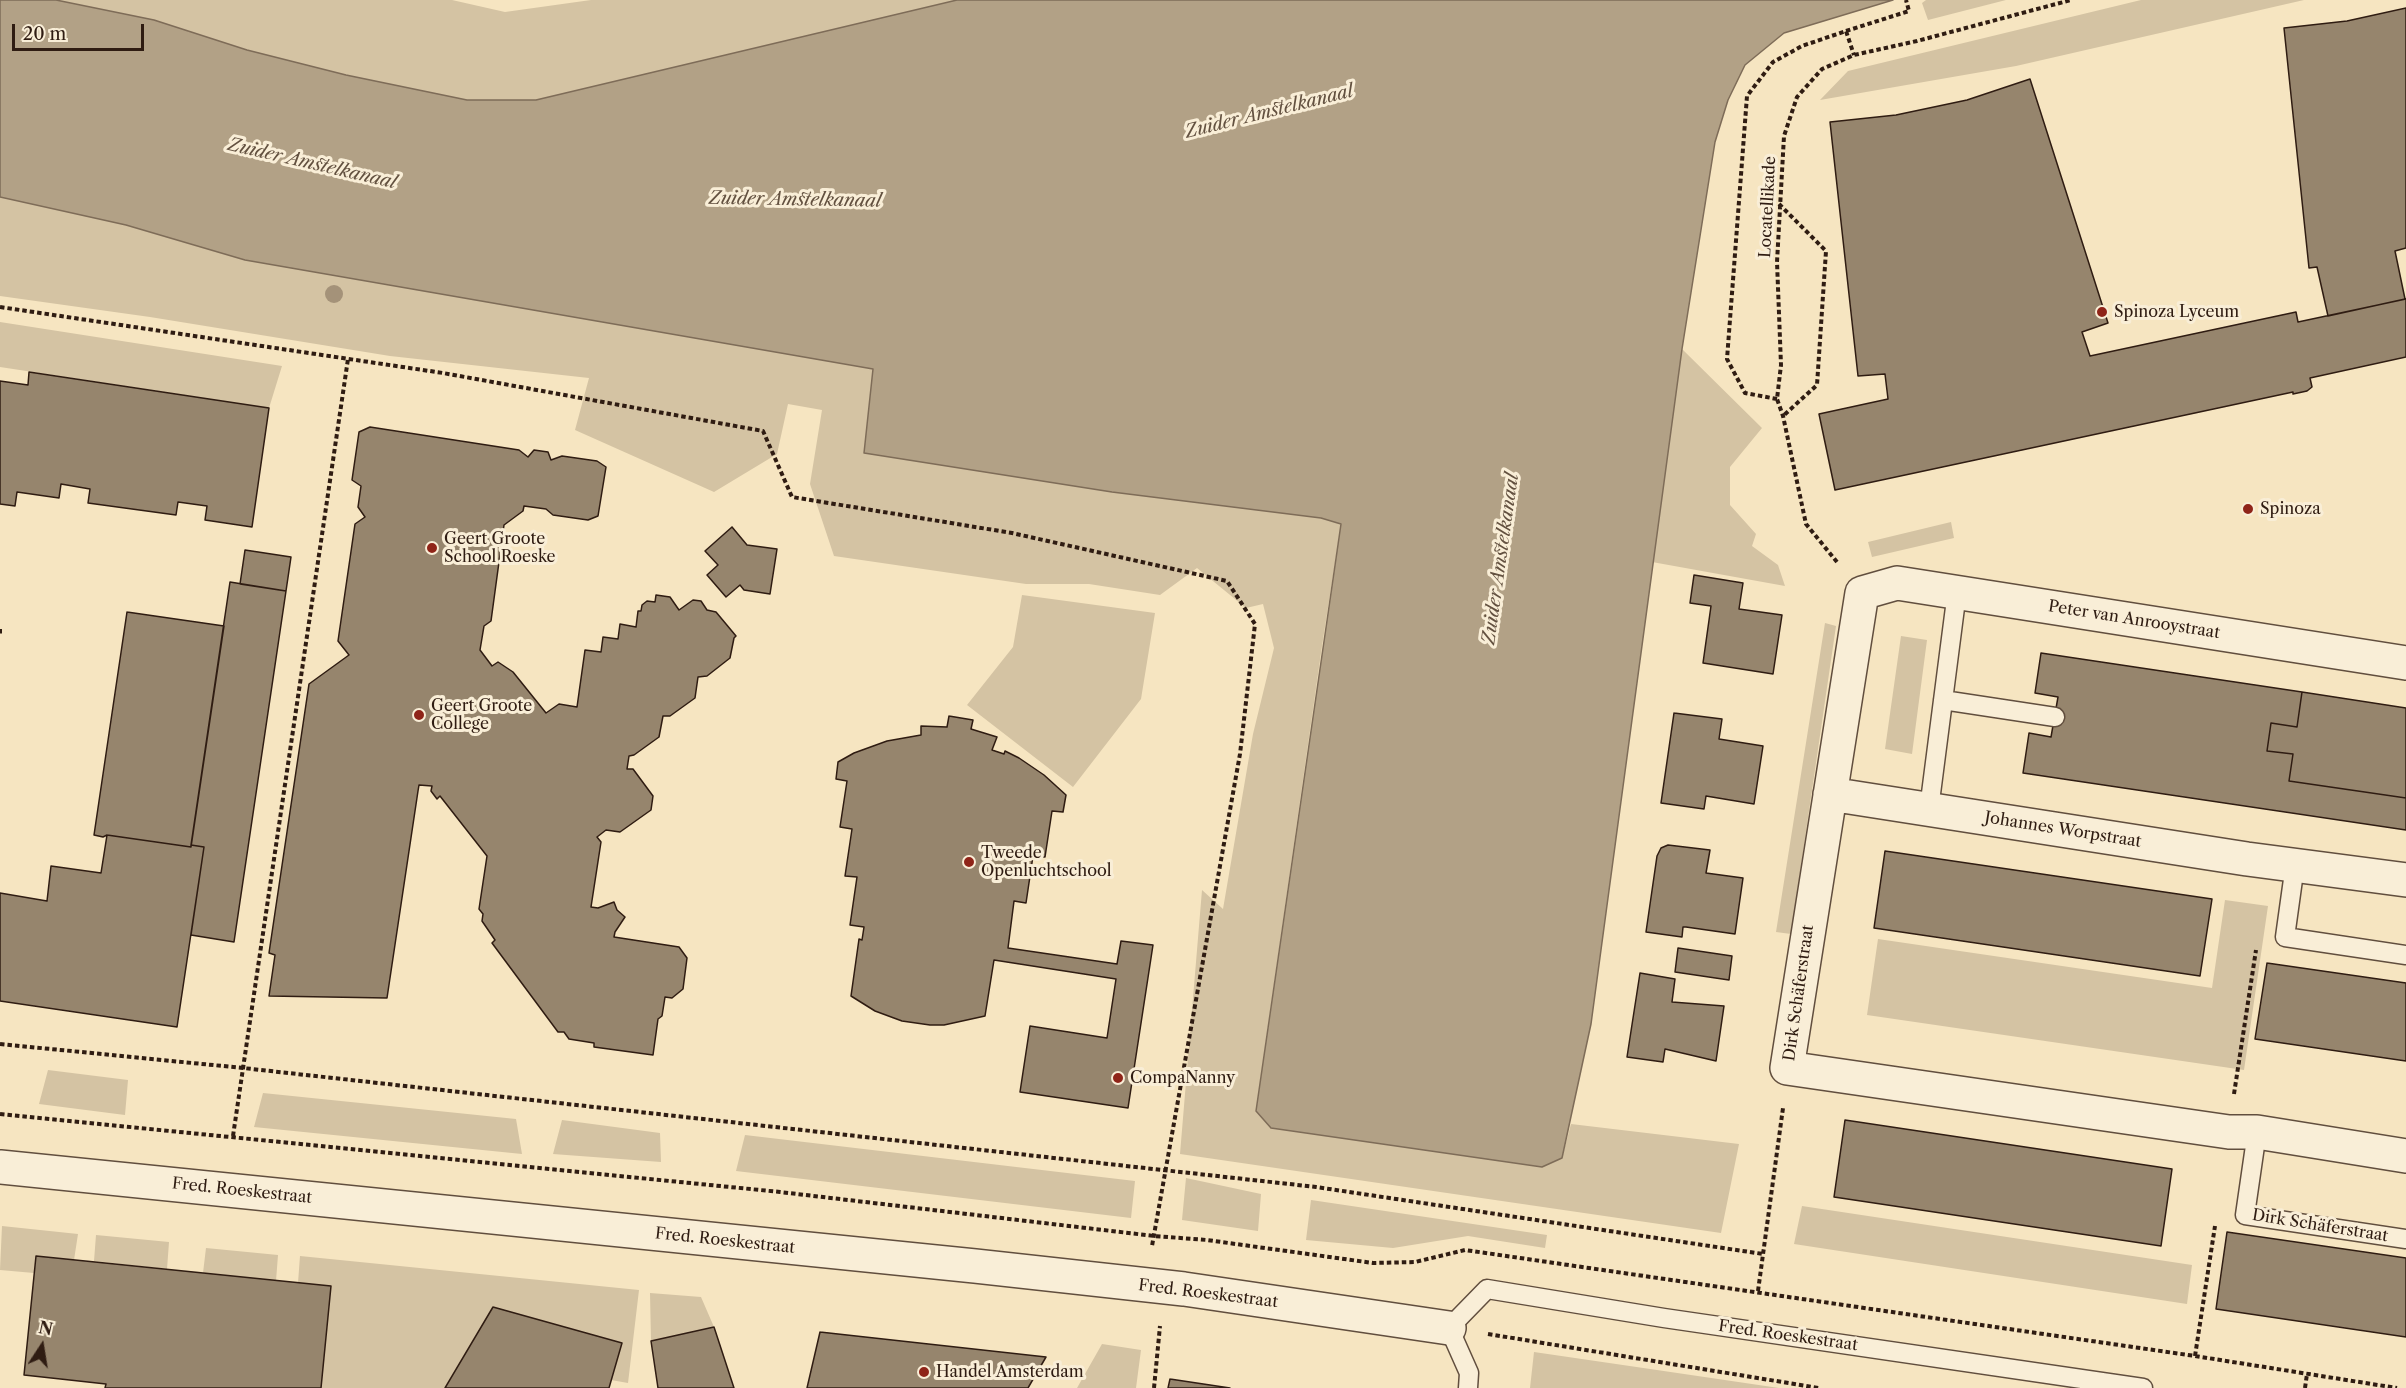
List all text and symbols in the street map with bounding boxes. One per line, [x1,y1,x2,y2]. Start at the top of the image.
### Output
scale bar [15,12,147,50]
text: 20 m [23,23,66,45]
water label: Zuider Amstelkanaal [1182,81,1356,143]
water label: Zuider Amstelkanaal [225,134,399,194]
street label: Locatellikade [1756,155,1780,259]
water label: Zuider Amstelkanaal [708,188,882,212]
place label: Spinoza Lyceum [2114,302,2239,322]
marker: Spinoza Lyceum [2095,305,2109,319]
water label: Zuider Amstelkanaal [1478,472,1524,646]
place label: Spinoza [2260,499,2321,519]
marker: Spinoza [2241,502,2255,516]
place label: Geert Groote School Roeske [444,529,556,567]
marker: Geert Groote School Roeske [425,541,439,555]
street label: Peter van Anrooystraat [2047,597,2221,643]
place label: Geert Groote College [431,696,532,734]
marker: Geert Groote College [412,708,426,722]
street label: Johannes Worpstraat [1983,808,2143,852]
place label: Tweede Openluchtschool [981,843,1112,881]
marker: Tweede Openluchtschool [962,855,976,869]
street label: Dirk Schäferstraat [1780,924,1818,1062]
place label: CompaNanny [1130,1068,1235,1088]
marker: CompaNanny [1111,1071,1125,1085]
street label: Fred. Roeskestraat [171,1174,313,1208]
street label: Dirk Schäferstraat [2251,1206,2389,1246]
street label: Fred. Roeskestraat [654,1224,796,1258]
street label: Fred. Roeskestraat [1137,1276,1279,1312]
north arrow [12,1316,72,1376]
text: N [37,1317,55,1340]
street label: Fred. Roeskestraat [1717,1317,1859,1355]
place label: Handel Amsterdam [936,1362,1084,1382]
marker: Handel Amsterdam [917,1365,931,1379]

